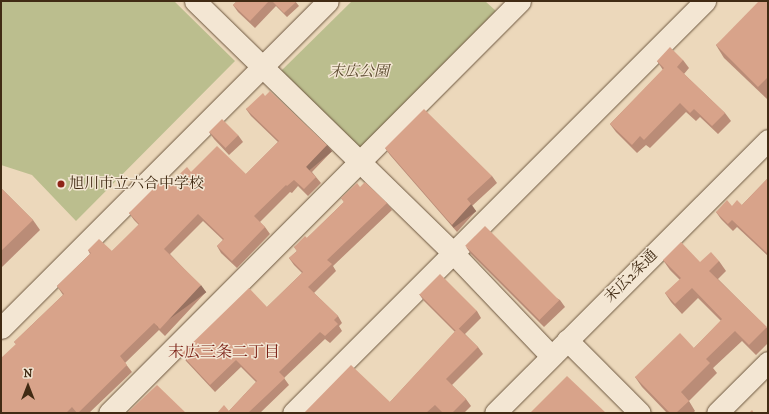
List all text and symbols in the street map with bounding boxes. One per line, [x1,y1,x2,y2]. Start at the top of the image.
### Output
park label: 末広公園 [329,63,389,81]
place label: 旭川市立六合中学校 [69,175,204,193]
marker: 旭川市立六合中学校 [56,179,66,189]
street label: 末広2条通 [601,246,661,306]
district label: 末広三条二丁目 [168,342,280,362]
north arrow [8,366,48,406]
text: N [23,367,33,381]

